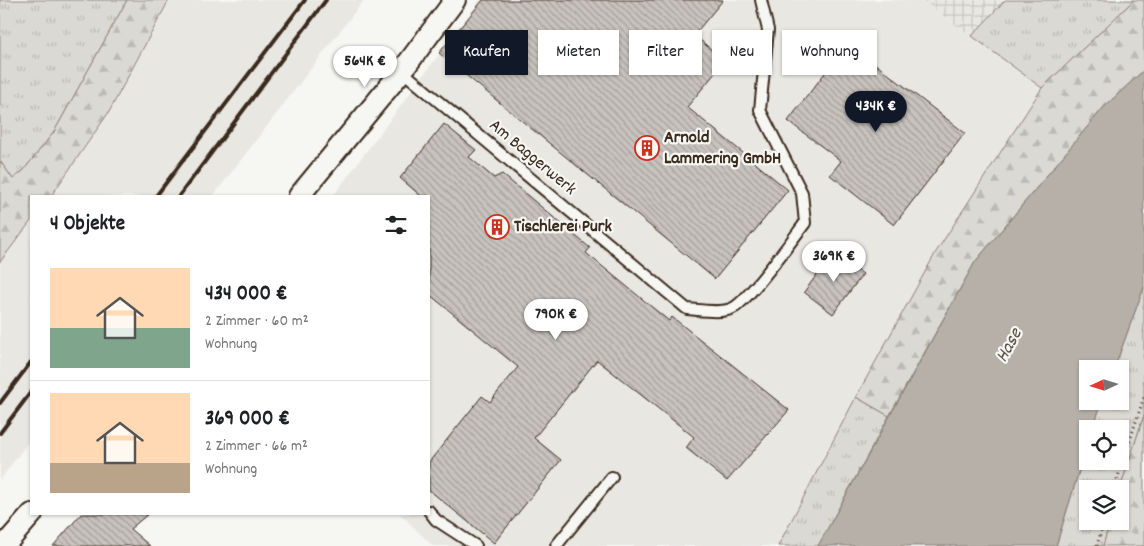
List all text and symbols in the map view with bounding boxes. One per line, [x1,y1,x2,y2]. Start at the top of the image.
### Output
chip: Kaufen [445,30,528,75]
chip: Mieten [538,30,619,75]
chip: Filter [629,30,702,75]
chip: Neu [712,30,772,75]
chip: Wohnung [782,30,877,75]
pin: 564K € [324,46,406,88]
text: 564K € [344,50,386,73]
pin: 434K € [835,90,917,133]
text: 434K € [856,95,896,118]
street label: Am Baggerwerk [483,114,581,202]
place label: Arnold Lammering GmbH [664,126,781,172]
building icon: Arnold Lammering GmbH [634,135,660,161]
text: 4 Objekte [50,210,125,240]
icon: filters [382,211,410,239]
building icon: Tischlerei Purk [484,214,510,240]
place label: Tischlerei Purk [514,215,612,240]
pin: 369K € [793,240,875,283]
text: 369K € [813,245,855,268]
text: 434 000 € [205,280,287,310]
icon: home [90,288,150,348]
pin: 790K € [515,298,597,341]
text: 790K € [535,303,577,326]
text: 2 Zimmer · 60 m² [205,310,309,333]
water label: Hase [990,323,1031,368]
text: Wohnung [205,333,257,356]
north arrow [1079,360,1129,410]
map controls [1079,360,1129,530]
text: 369 000 € [205,405,290,435]
icon: home [90,413,150,473]
button: locate [1079,420,1129,470]
text: 2 Zimmer · 66 m² [205,435,308,458]
text: Wohnung [205,458,257,481]
button: layers [1079,480,1129,530]

